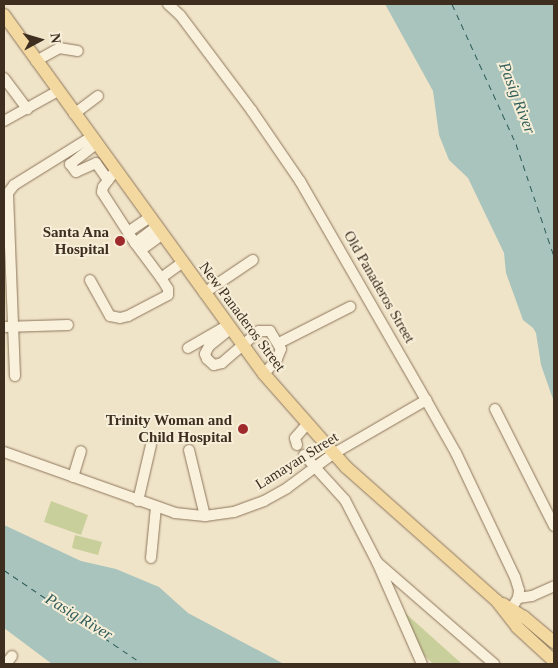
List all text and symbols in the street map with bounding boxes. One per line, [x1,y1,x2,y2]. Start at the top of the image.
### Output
north arrow [15,15,65,65]
text: N [47,33,63,44]
water label: Pasig River [495,60,539,136]
place label: Santa Ana Hospital [42,223,109,258]
street label: Old Panaderos Street [340,228,418,346]
marker: Santa Ana Hospital [113,234,127,248]
street label: New Panaderos Street [195,259,289,375]
place label: Trinity Woman and Child Hospital [106,411,232,446]
marker: Trinity Woman and Child Hospital [236,422,250,436]
street label: Lamayan Street [252,428,342,494]
water label: Pasig River [42,589,116,645]

